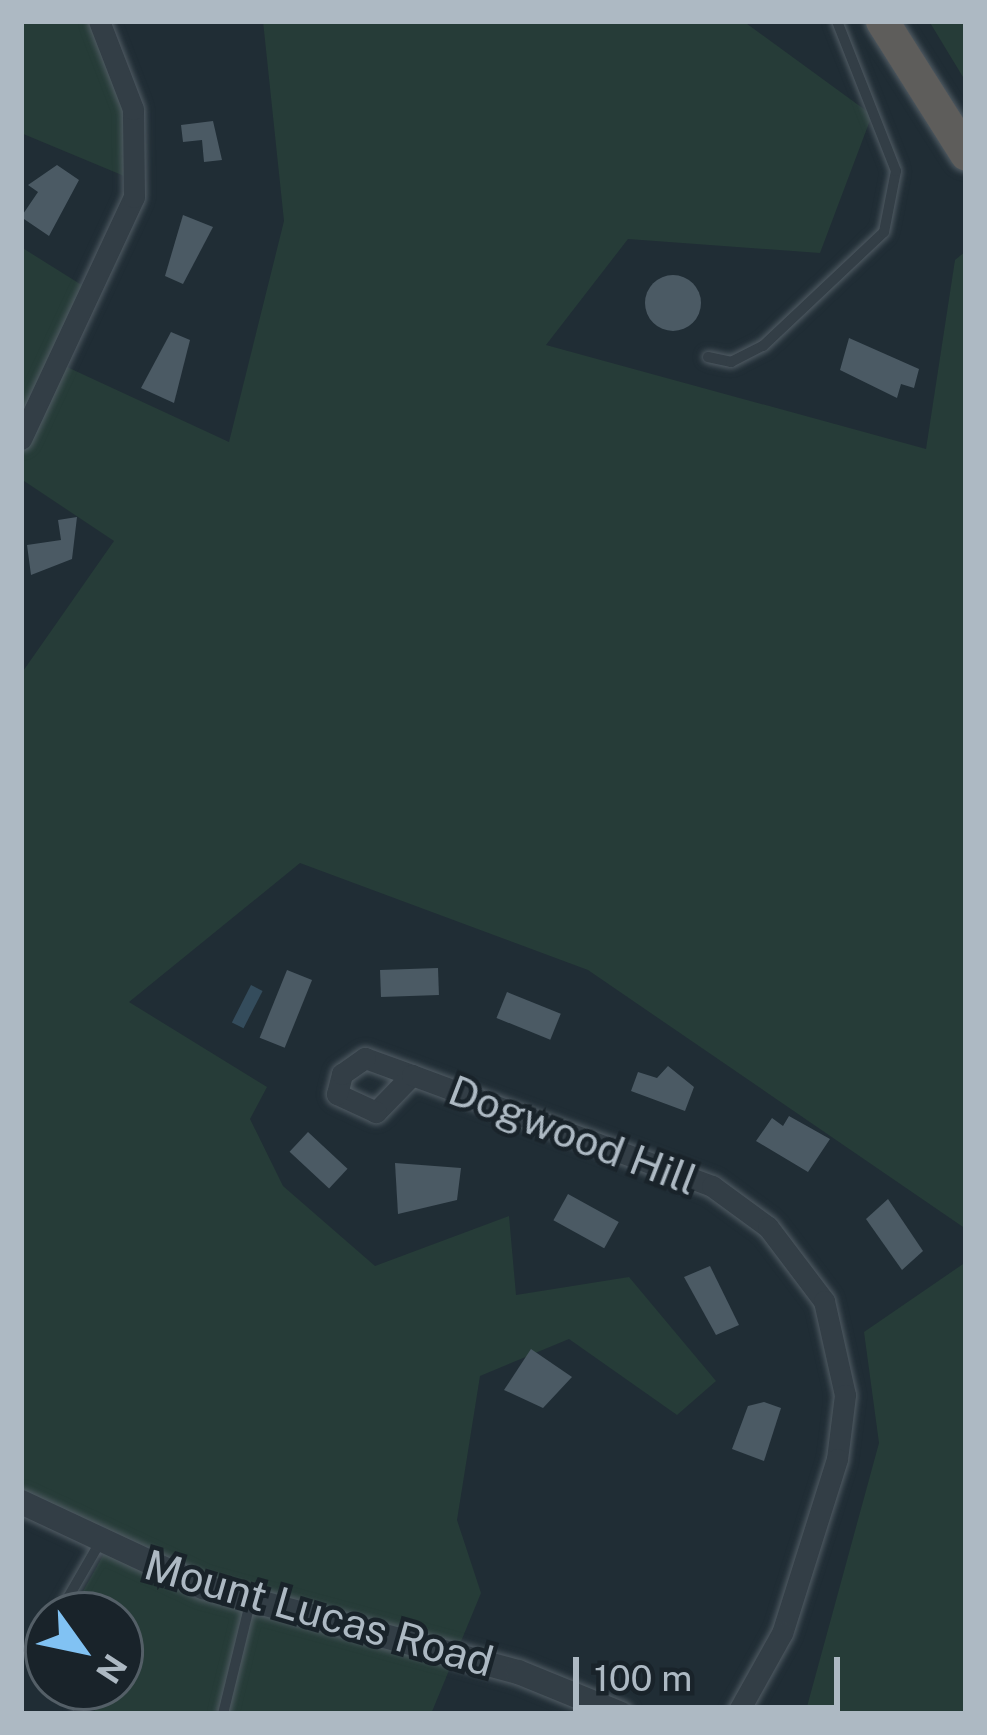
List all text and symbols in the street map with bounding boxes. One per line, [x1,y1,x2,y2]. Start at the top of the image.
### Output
street label: Dogwood Hill [442,1065,704,1205]
street label: Mount Lucas Road [139,1539,499,1687]
north arrow [24,1591,144,1711]
scale bar [579,1633,846,1707]
text: N [89,1648,135,1690]
text: 100 m [594,1657,692,1699]

